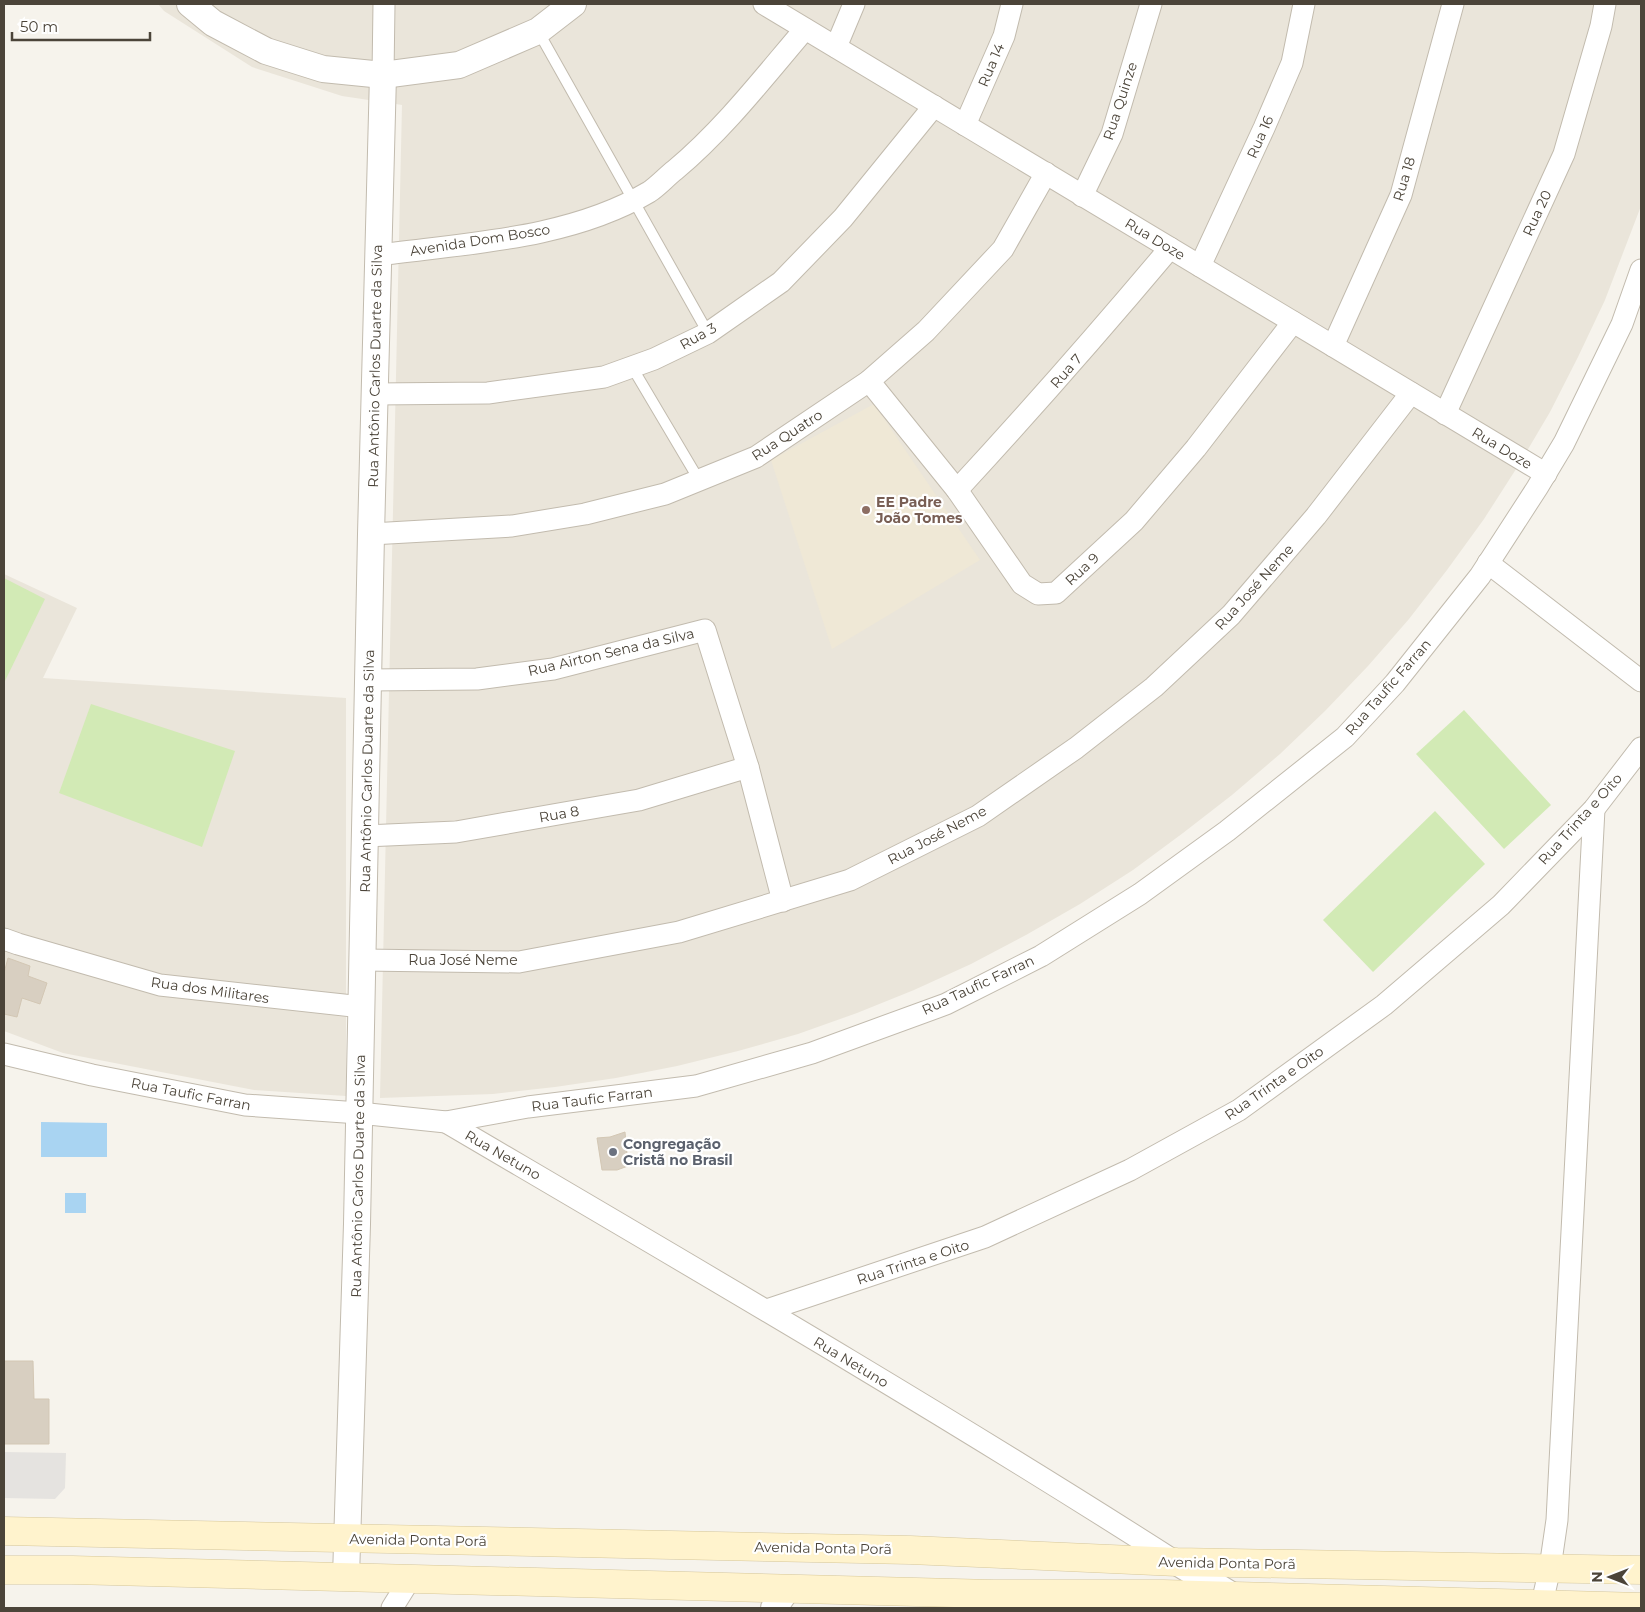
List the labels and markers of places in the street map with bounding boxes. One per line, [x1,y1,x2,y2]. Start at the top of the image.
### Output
place label: EE Padre João Tomes [875,493,963,527]
marker: EE Padre João Tomes [860,504,872,516]
place label: Congregação Cristã no Brasil [623,1135,733,1169]
marker: Congregação Cristã no Brasil [607,1146,619,1158]

